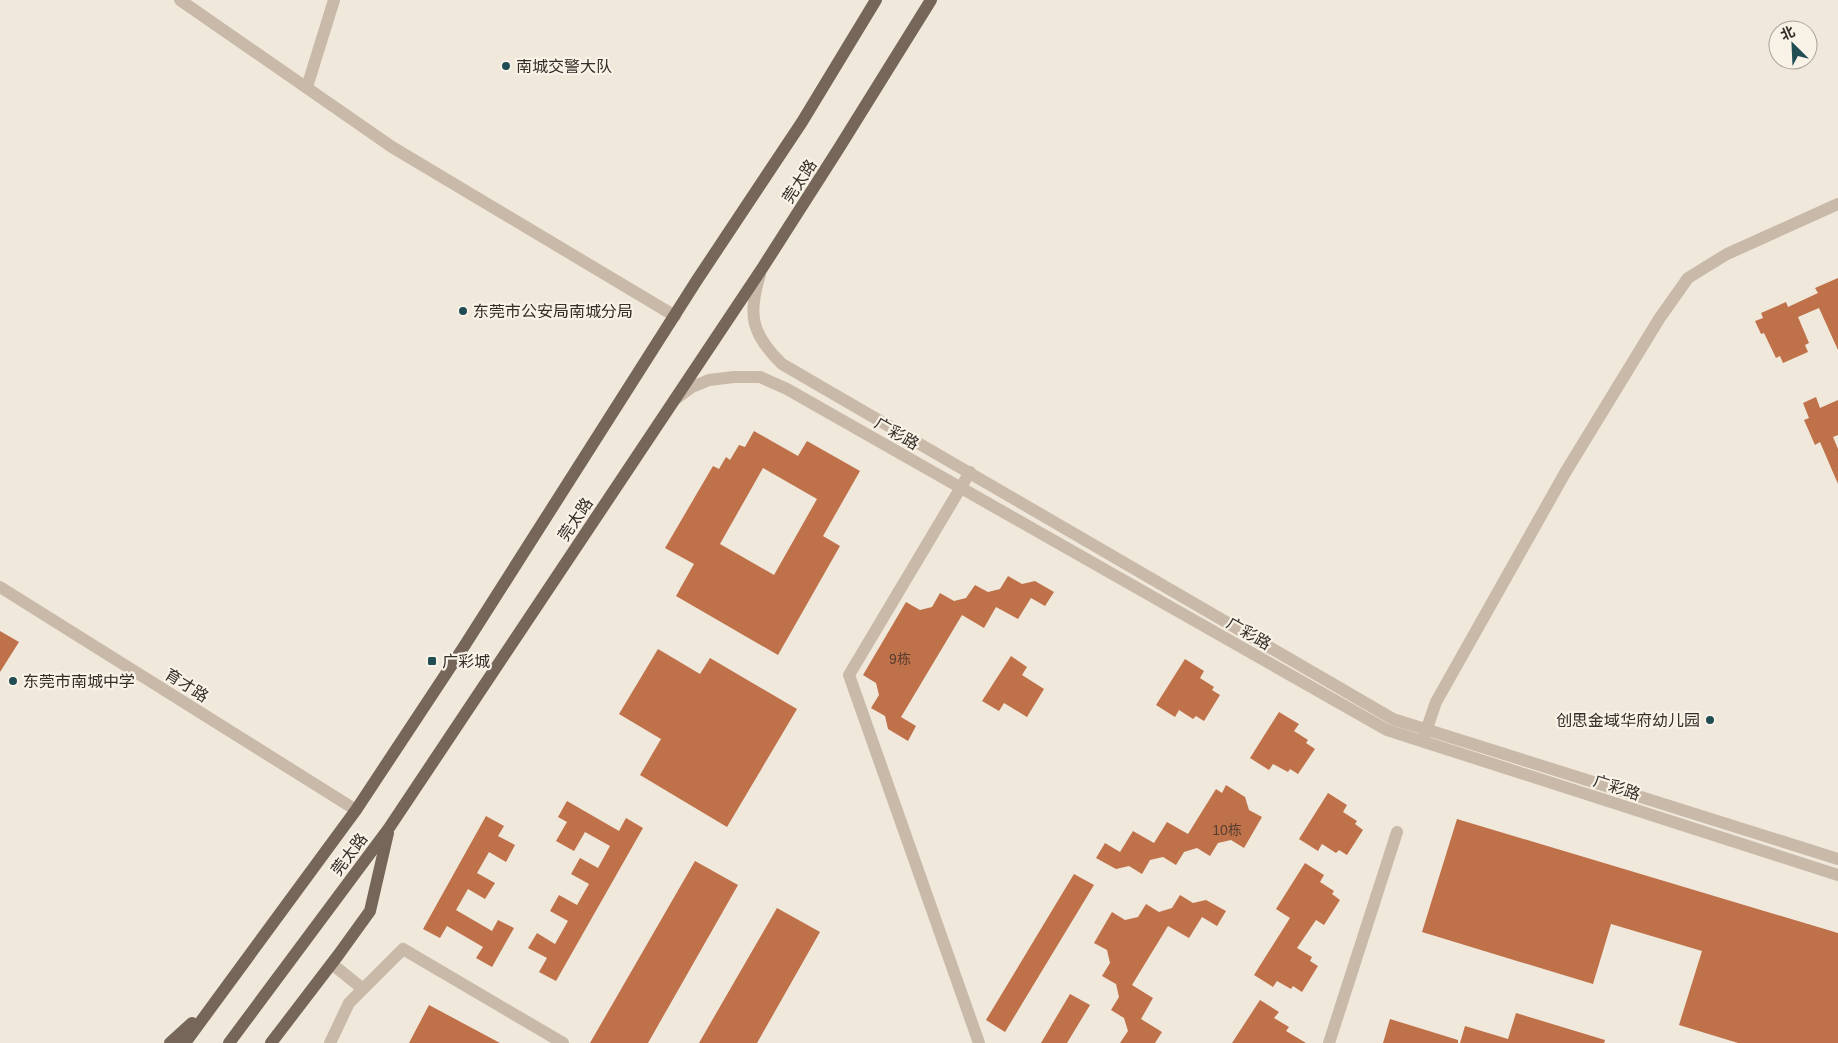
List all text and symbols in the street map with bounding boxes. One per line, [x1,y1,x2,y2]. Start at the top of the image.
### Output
north arrow [1768,20,1818,70]
text: 北 [1778,23,1797,43]
place label: 南城交警大队 [516,58,612,75]
marker: 南城交警大队 [500,60,512,72]
street label: 莞太路 [779,157,820,206]
place label: 东莞市公安局南城分局 [473,303,633,320]
marker: 东莞市公安局南城分局 [457,305,469,317]
street label: 广彩路 [872,414,922,453]
street label: 莞太路 [555,495,596,544]
street label: 广彩路 [1224,614,1274,653]
house number: 9栋 [889,651,911,667]
place label: 广彩城 [442,653,490,670]
marker: 广彩城 [426,655,438,667]
street label: 育才路 [162,665,212,705]
place label: 东莞市南城中学 [23,673,135,690]
marker: 东莞市南城中学 [7,675,19,687]
place label: 创思金域华府幼儿园 [1556,712,1700,729]
marker: 创思金域华府幼儿园 [1704,714,1716,726]
street label: 广彩路 [1591,772,1642,803]
house number: 10栋 [1212,822,1242,838]
street label: 莞太路 [328,830,371,879]

